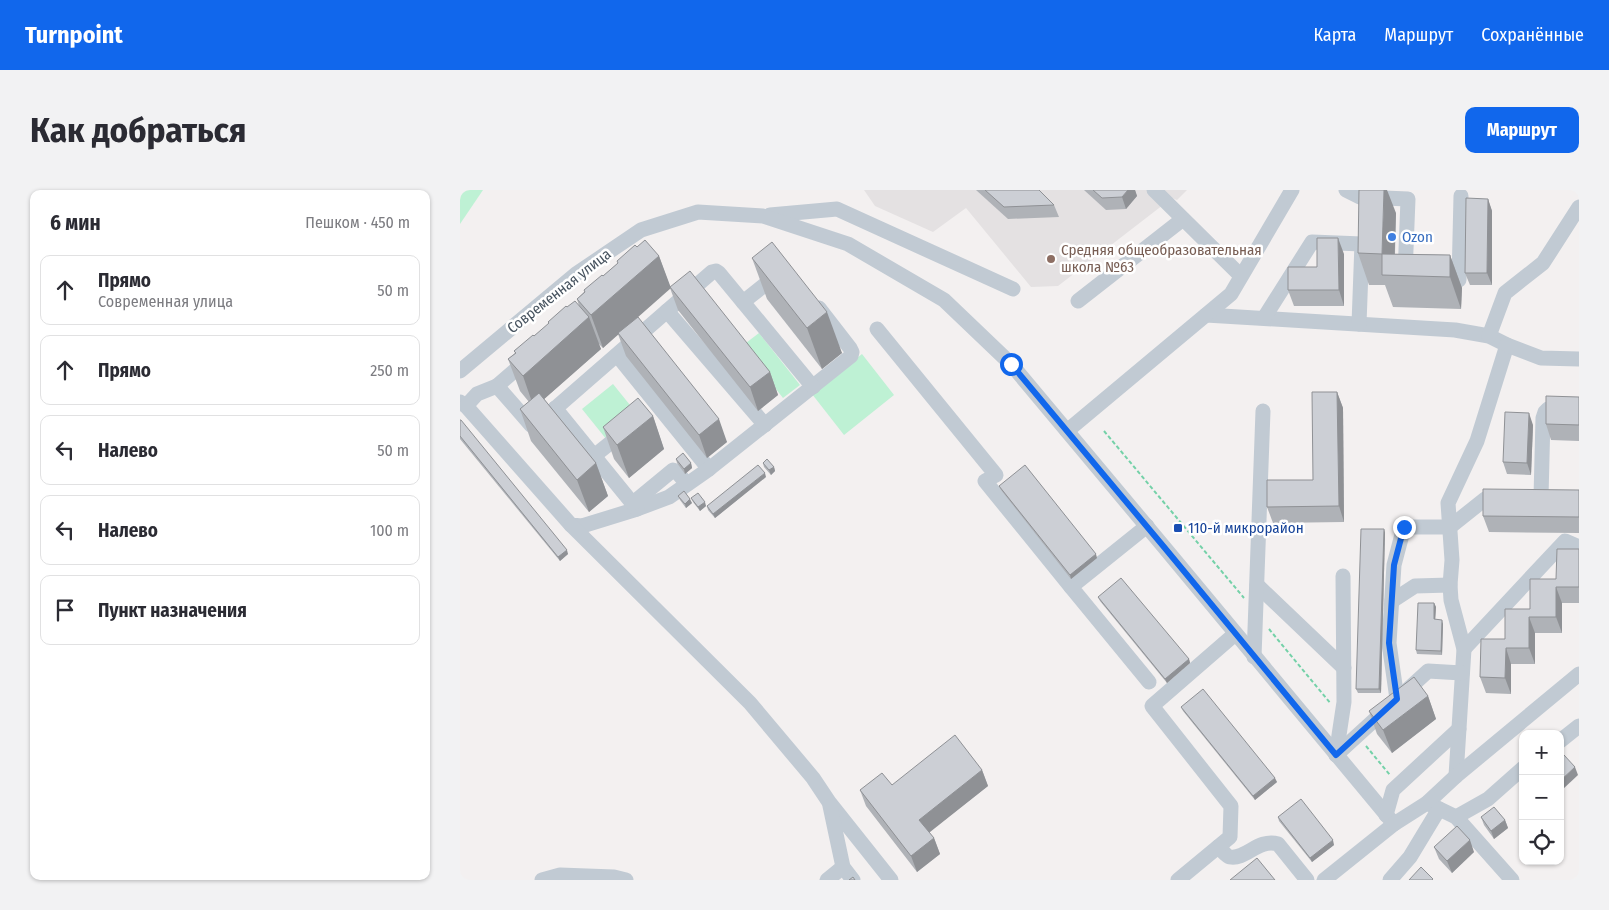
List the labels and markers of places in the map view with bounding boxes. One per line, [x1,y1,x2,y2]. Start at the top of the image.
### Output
place label: Ozon [1402,228,1433,246]
marker: Ozon [1386,231,1398,243]
place label: Средняя общеобразовательная школа №63 [1061,241,1262,276]
marker: Средняя общеобразовательная школа №63 [1045,253,1057,265]
place label: 110-й микрорайон [1188,519,1304,537]
marker: 110-й микрорайон [1172,522,1184,534]

